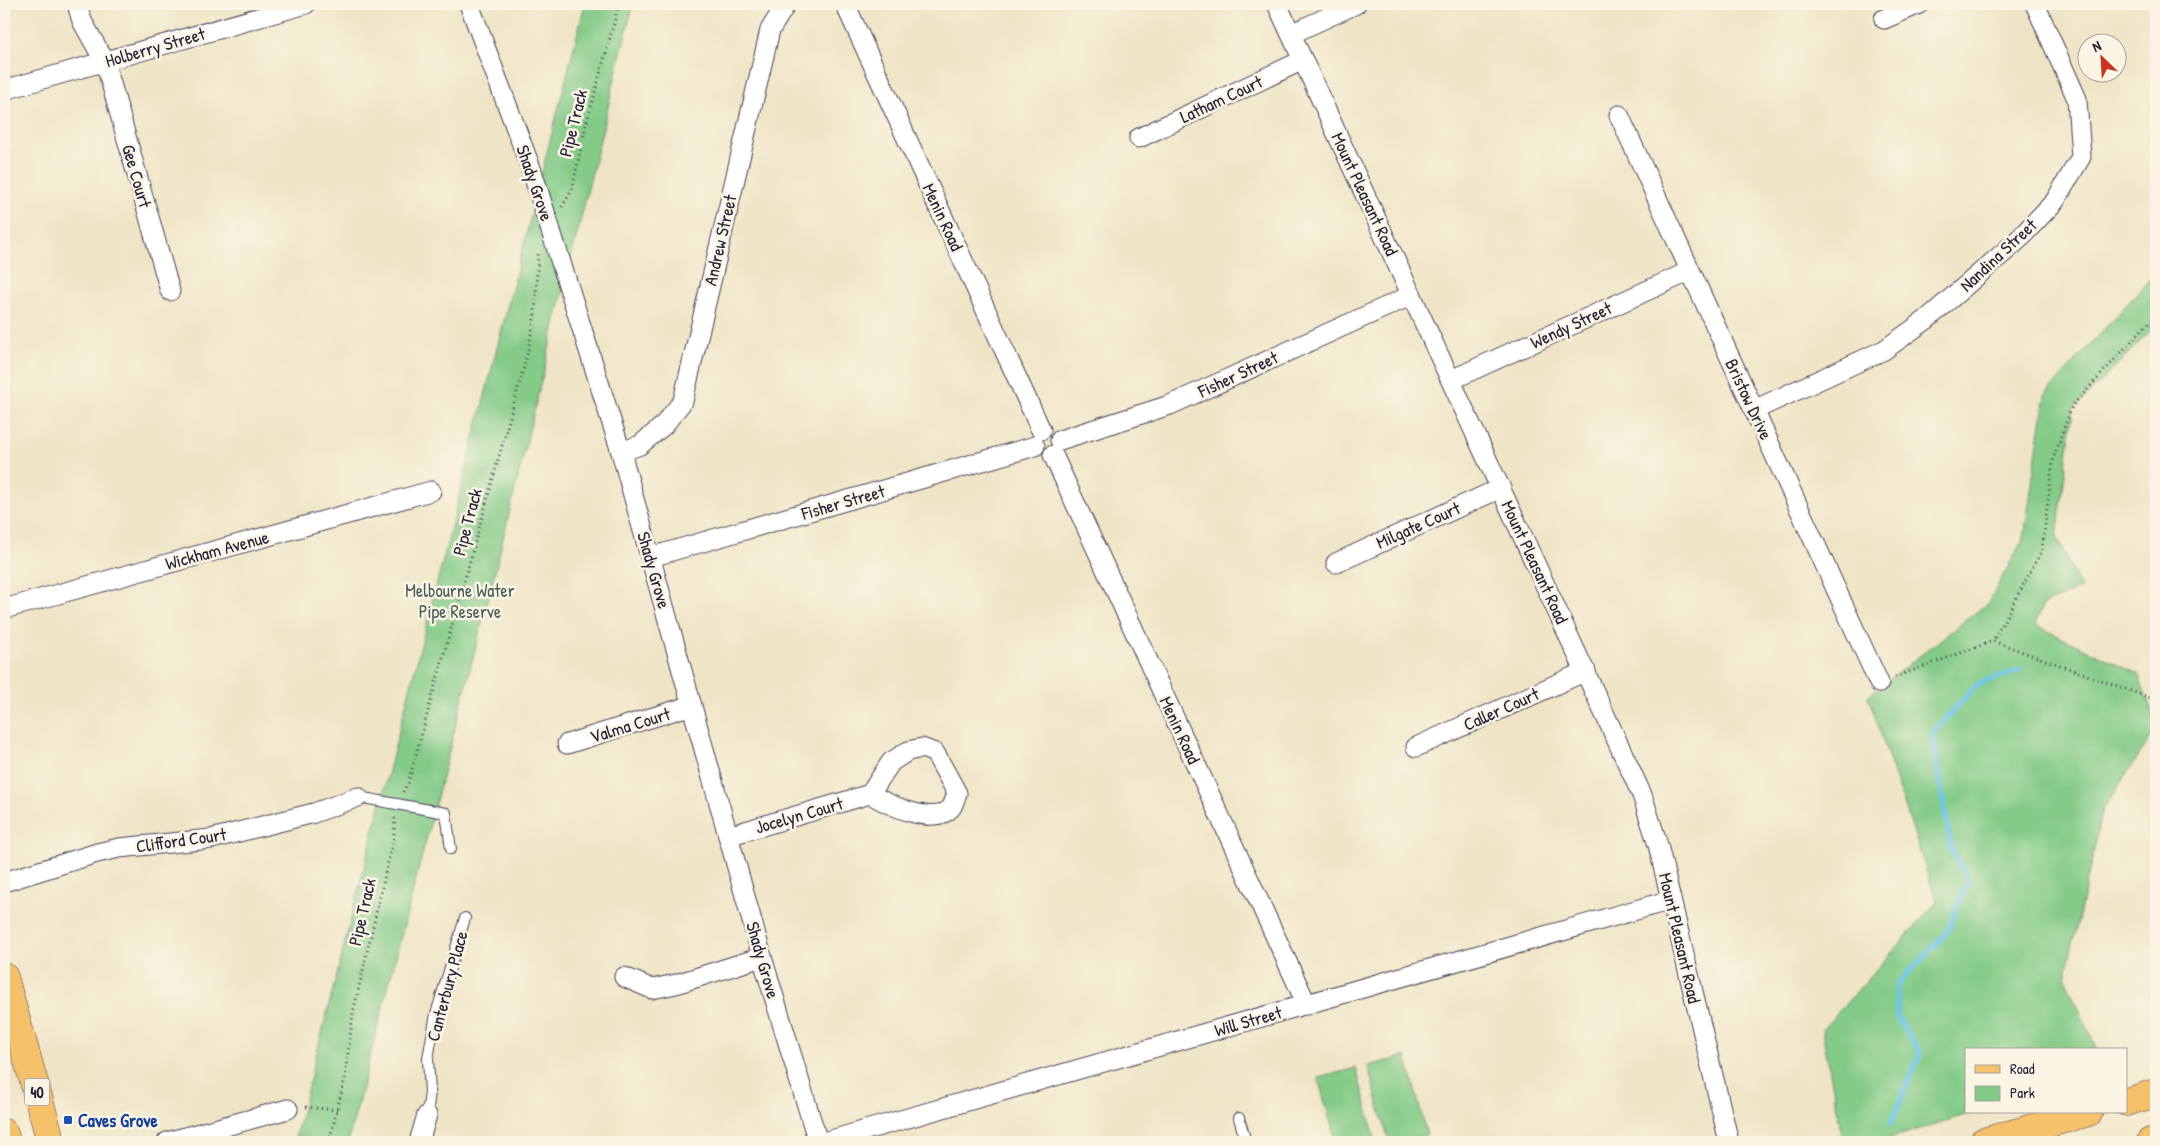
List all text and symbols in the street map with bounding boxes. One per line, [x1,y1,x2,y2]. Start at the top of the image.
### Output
street label: Holberry Street [102,21,209,73]
north arrow [2078,32,2128,82]
text: N [2089,35,2104,56]
street label: Latham Court [1176,69,1267,129]
street label: Pipe Track [553,86,594,159]
street label: Mount Pleasant Road [1326,128,1404,260]
street label: Gee Court [116,142,158,211]
street label: Shady Grove [510,142,560,224]
street label: Menin Road [916,179,970,255]
street label: Andrew Street [697,191,743,288]
street label: Nandina Street [1954,212,2043,297]
street label: Wendy Street [1526,295,1616,355]
street label: Fisher Street [1193,344,1283,404]
street label: Bristow Drive [1719,354,1779,444]
street label: Fisher Street [798,478,888,526]
street label: Pipe Track [446,485,488,558]
street label: Milgate Court [1372,495,1465,555]
street label: Mount Pleasant Road [1496,496,1574,628]
street label: Wickham Avenue [162,524,272,576]
street label: Shady Grove [631,529,677,611]
park label: Melbourne Water Pipe Reserve [405,578,515,624]
street label: Caller Court [1459,681,1544,737]
street label: Menin Road [1153,692,1207,768]
street label: Valma Court [587,701,674,749]
street label: Jocelyn Court [752,790,847,839]
street label: Clifford Court [134,821,229,859]
street label: Mount Pleasant Road [1653,870,1707,1006]
street label: Pipe Track [342,875,382,948]
street label: Shady Grove [740,919,786,1001]
street label: Canterbury Place [420,928,474,1044]
street label: Will Street [1211,999,1285,1043]
legend [1965,1048,2128,1114]
text: Road [2010,1058,2035,1079]
road number: 40 [24,1078,50,1106]
text: Park [2010,1082,2035,1103]
place label: Caves Grove [78,1108,158,1133]
marker: Caves Grove [62,1114,74,1126]

